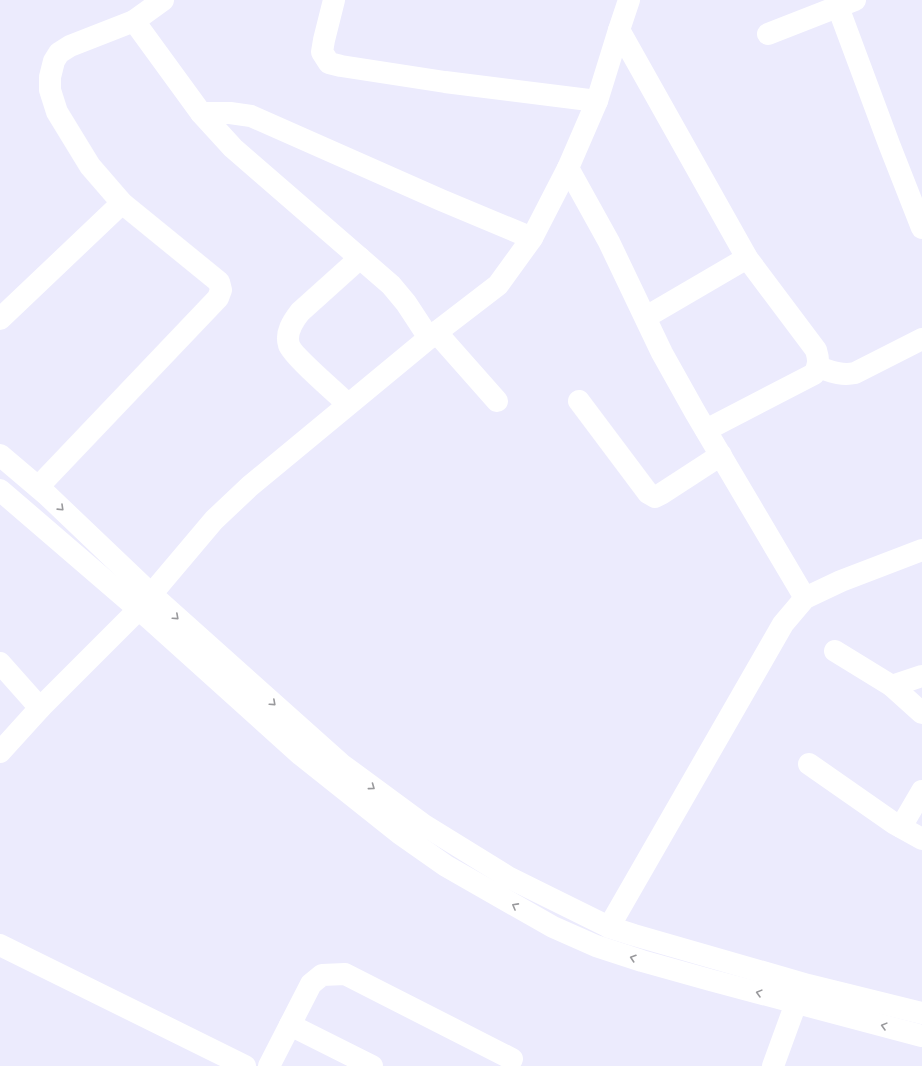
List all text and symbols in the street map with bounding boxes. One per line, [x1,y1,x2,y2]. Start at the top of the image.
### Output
one-way arrow [56,503,64,511]
one-way arrow [171,612,179,619]
one-way arrow [268,699,276,706]
one-way arrow [368,782,375,789]
one-way arrow [512,903,519,911]
one-way arrow [630,954,637,963]
one-way arrow [755,989,762,998]
one-way arrow [881,1022,888,1031]

